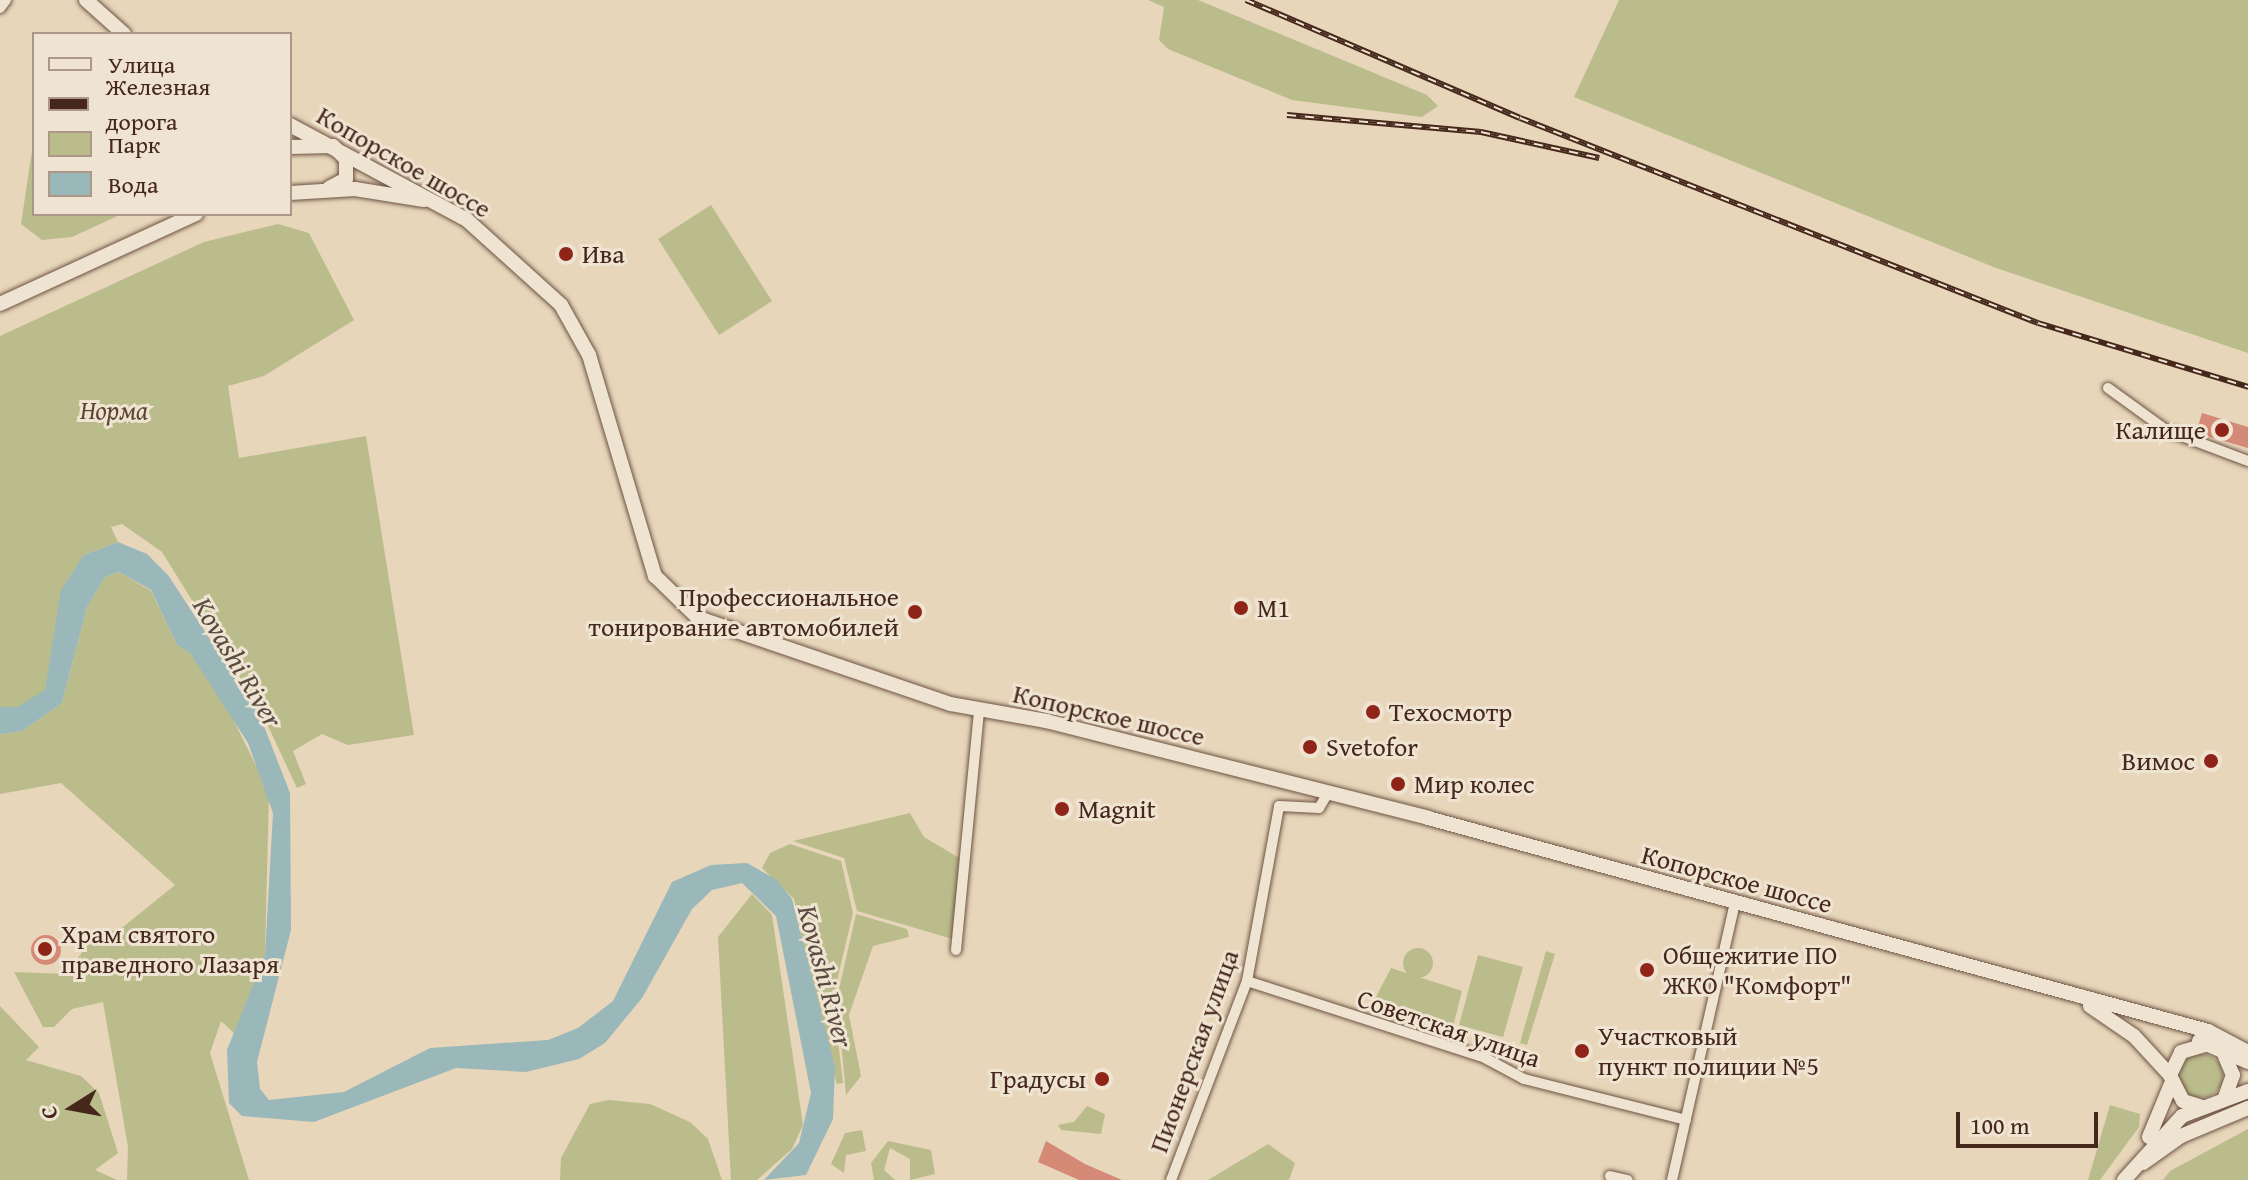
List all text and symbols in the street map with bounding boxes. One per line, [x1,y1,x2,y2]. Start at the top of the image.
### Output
legend [32,32,292,216]
text: Улица [108,47,175,82]
text: Железная дорога [105,69,210,139]
street label: Копорское шоссе [311,100,497,224]
text: Парк [108,127,160,162]
text: Вода [108,167,158,202]
place label: Ива [582,238,625,270]
marker: Ива [557,245,575,263]
park label: Норма [80,394,148,426]
place label: Калище [2116,414,2206,446]
marker: Калище [2213,421,2231,439]
place label: Профессиональное тонирование автомобилей [588,581,899,642]
water label: Kovashi River [186,591,290,733]
place label: М1 [1257,592,1290,624]
marker: М1 [1232,599,1250,617]
marker: Профессиональное тонирование автомобилей [906,603,924,621]
street label: Копорское шоссе [1010,678,1208,752]
place label: Техосмотр [1389,696,1512,728]
marker: Техосмотр [1364,703,1382,721]
place label: Svetofor [1326,731,1418,763]
marker: Svetofor [1301,738,1319,756]
place label: Вимос [2121,745,2195,777]
marker: Вимос [2202,752,2220,770]
place label: Мир колес [1414,768,1535,800]
marker: Мир колес [1389,775,1407,793]
place label: Magnit [1078,793,1156,825]
marker: Magnit [1053,800,1071,818]
street label: Копорское шоссе [1638,839,1836,919]
water label: Kovashi River [791,901,861,1051]
place label: Храм святого праведного Лазаря [61,918,279,980]
place label: Общежитие ПО ЖКО "Комфорт" [1663,939,1852,1000]
marker: Храм святого праведного Лазаря [36,940,54,958]
street label: Пионерская улица [1143,945,1245,1157]
marker: Общежитие ПО ЖКО "Комфорт" [1638,961,1656,979]
street label: Советская улица [1353,982,1545,1074]
place label: Участковый пункт полиции №5 [1598,1020,1819,1082]
marker: Участковый пункт полиции №5 [1573,1042,1591,1060]
place label: Градусы [990,1063,1086,1095]
north arrow [32,1068,112,1148]
marker: Градусы [1093,1070,1111,1088]
scale bar [1960,1096,2102,1146]
text: С [32,1103,65,1122]
text: 100 m [1970,1108,2030,1143]

